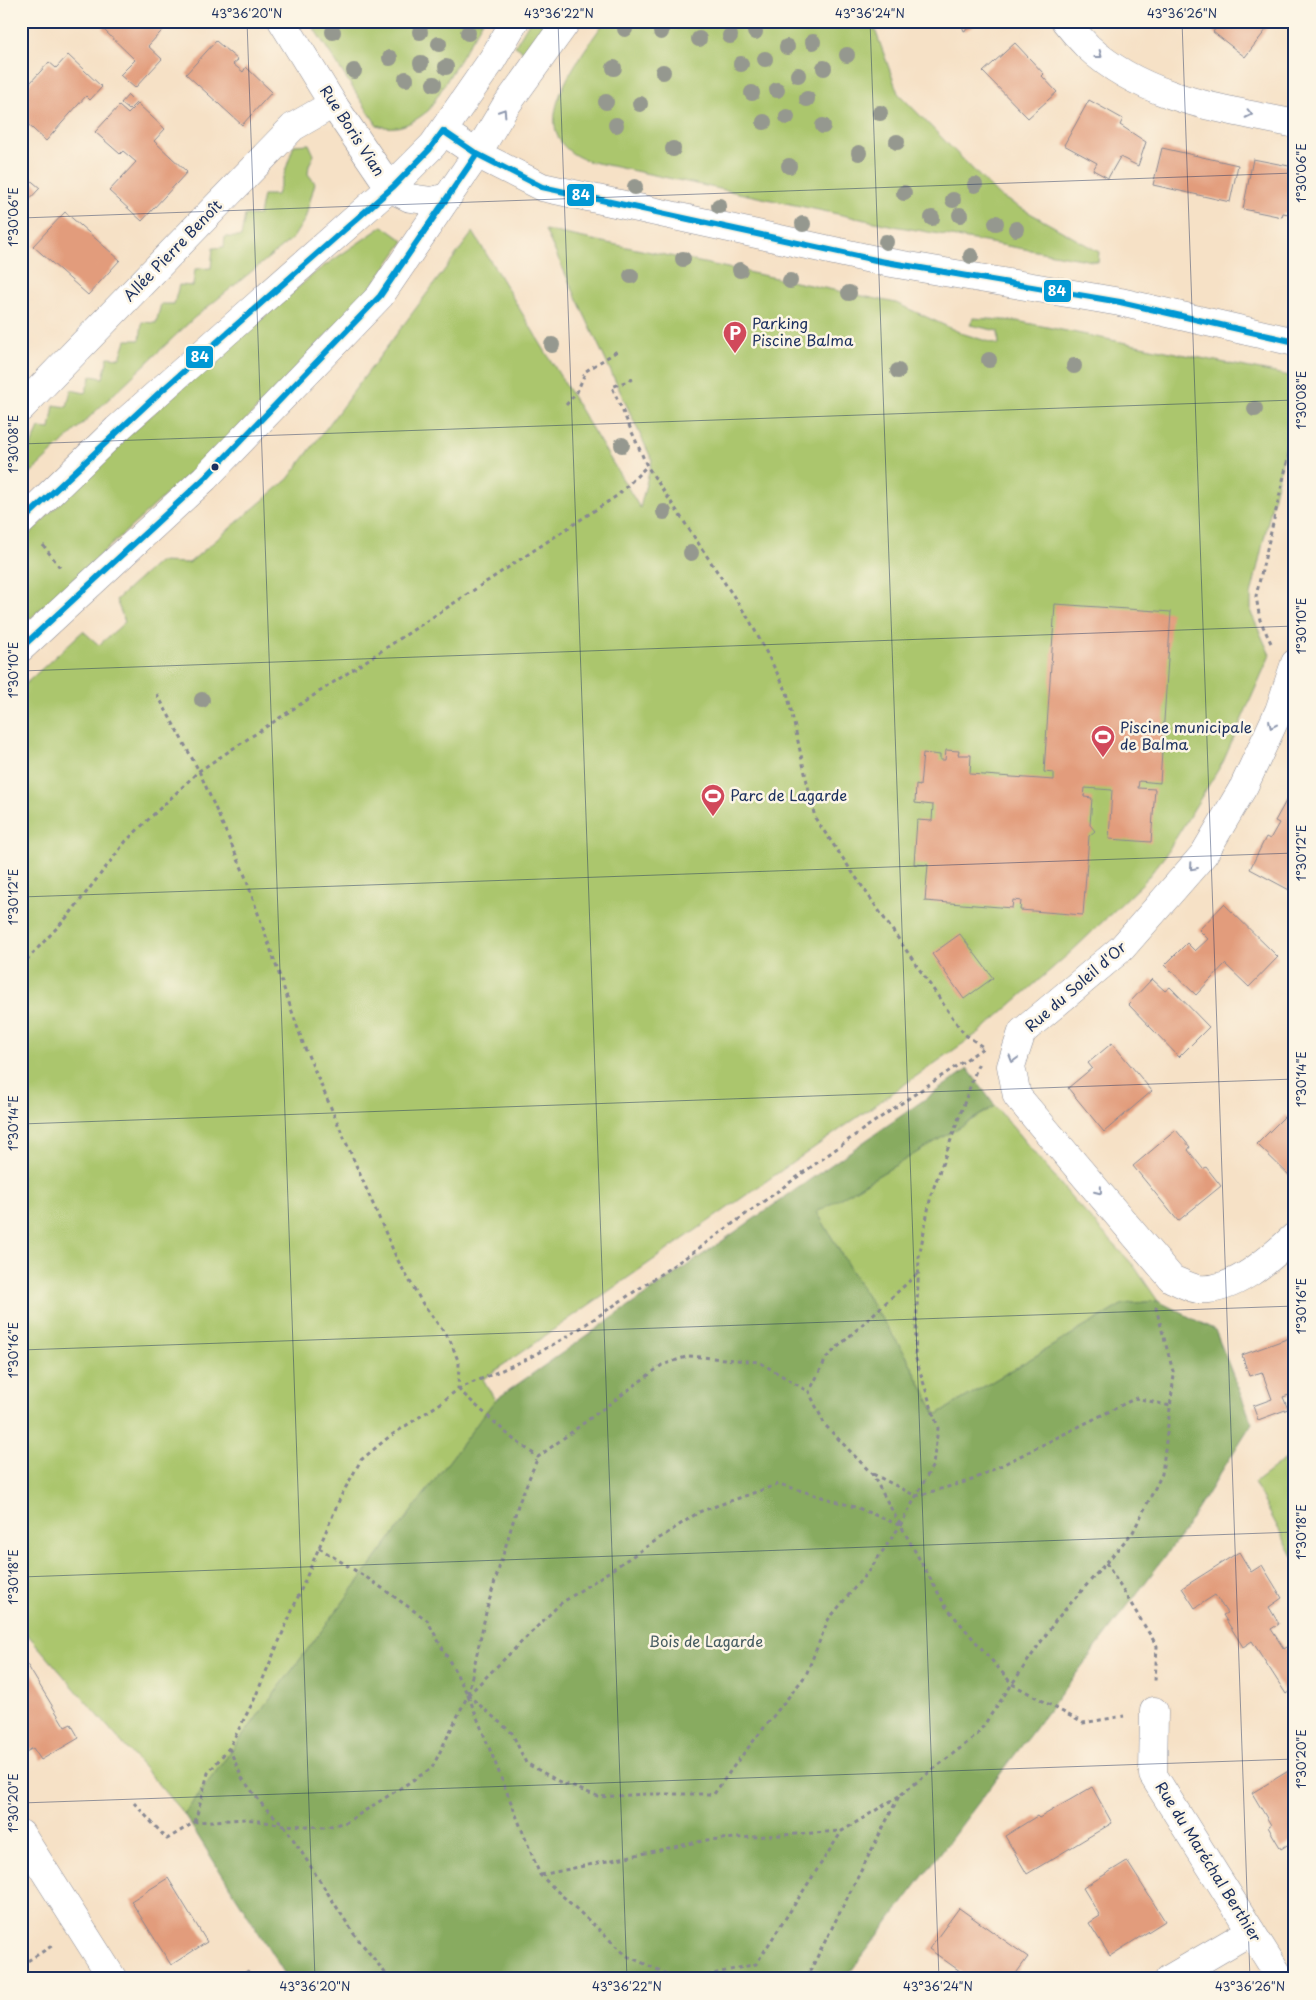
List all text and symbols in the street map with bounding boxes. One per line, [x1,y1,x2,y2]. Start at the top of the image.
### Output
text: 43°36'20"N [212,4,282,22]
text: 43°36'22"N [524,4,594,22]
text: 43°36'24"N [835,4,905,22]
text: 43°36'26"N [1147,4,1217,22]
one-way arrow [1093,50,1102,58]
street label: Rue Boris Vian [315,80,391,180]
one-way arrow [496,108,506,117]
one-way arrow [1244,108,1253,119]
text: 1°30'06"E [1292,143,1310,203]
line badge: 84 [566,183,595,207]
text: 84 [572,184,591,205]
text: 1°30'06"E [4,187,22,247]
street label: Allée Pierre Benoît [117,194,227,306]
line badge: 84 [1043,279,1072,303]
text: 84 [1048,280,1067,301]
place label: Parking Piscine Balma [752,311,854,351]
parking icon: Parking Piscine Balma [722,320,748,354]
line badge: 84 [185,345,214,369]
text: 84 [191,346,210,367]
text: 1°30'08"E [1292,371,1310,429]
text: 1°30'08"E [4,415,22,473]
unlabelled marker [210,462,220,472]
text: 1°30'10"E [1292,598,1310,654]
text: 1°30'10"E [4,642,22,698]
place label: Piscine municipale de Balma [1120,715,1252,755]
one-way arrow [1268,720,1278,729]
sports icon: Piscine municipale de Balma [1090,724,1116,758]
sports icon: Parc de Lagarde [700,783,726,817]
place label: Parc de Lagarde [730,783,847,806]
text: 1°30'12"E [1292,825,1310,881]
one-way arrow [1190,861,1199,870]
text: 1°30'12"E [4,869,22,925]
street label: Rue du Soleil d'Or [1019,935,1131,1036]
text: 1°30'14"E [1292,1051,1310,1107]
one-way arrow [1009,1055,1019,1063]
text: 1°30'14"E [4,1095,22,1151]
one-way arrow [1093,1185,1102,1194]
text: 1°30'16"E [1292,1278,1310,1334]
text: 1°30'16"E [4,1322,22,1378]
text: 1°30'18"E [1292,1504,1310,1560]
text: 1°30'18"E [4,1549,22,1605]
park label: Bois de Lagarde [649,1629,763,1652]
text: 1°30'20"E [1292,1729,1310,1789]
text: 1°30'20"E [4,1773,22,1833]
street label: Rue du Maréchal Berthier [1151,1777,1268,1946]
text: 43°36'20"N [280,1977,350,1995]
text: 43°36'22"N [592,1977,662,1995]
text: 43°36'24"N [903,1977,973,1995]
text: 43°36'26"N [1215,1977,1285,1995]

